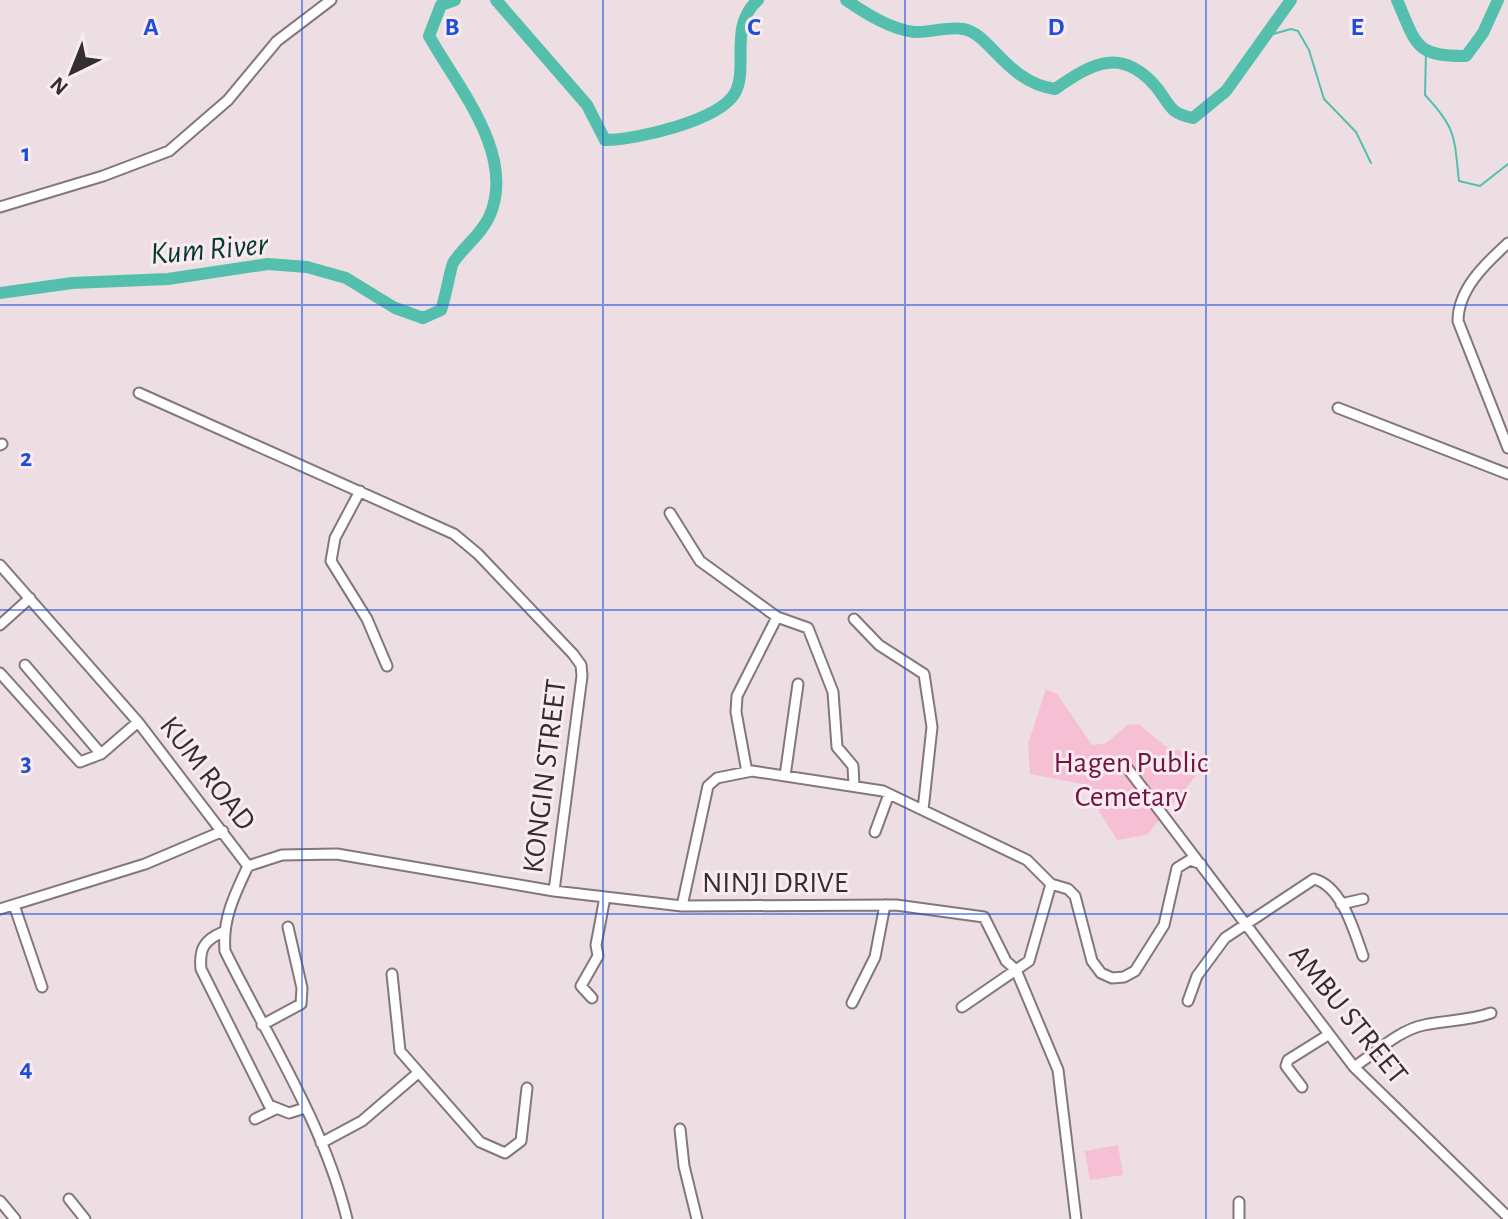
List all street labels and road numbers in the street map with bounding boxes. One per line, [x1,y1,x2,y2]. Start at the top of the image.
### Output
street label: KONGIN STREET [518,677,572,875]
street label: KUM ROAD [154,711,261,836]
street label: NINJI DRIVE [702,868,848,898]
street label: AMBU STREET [1283,939,1413,1090]

